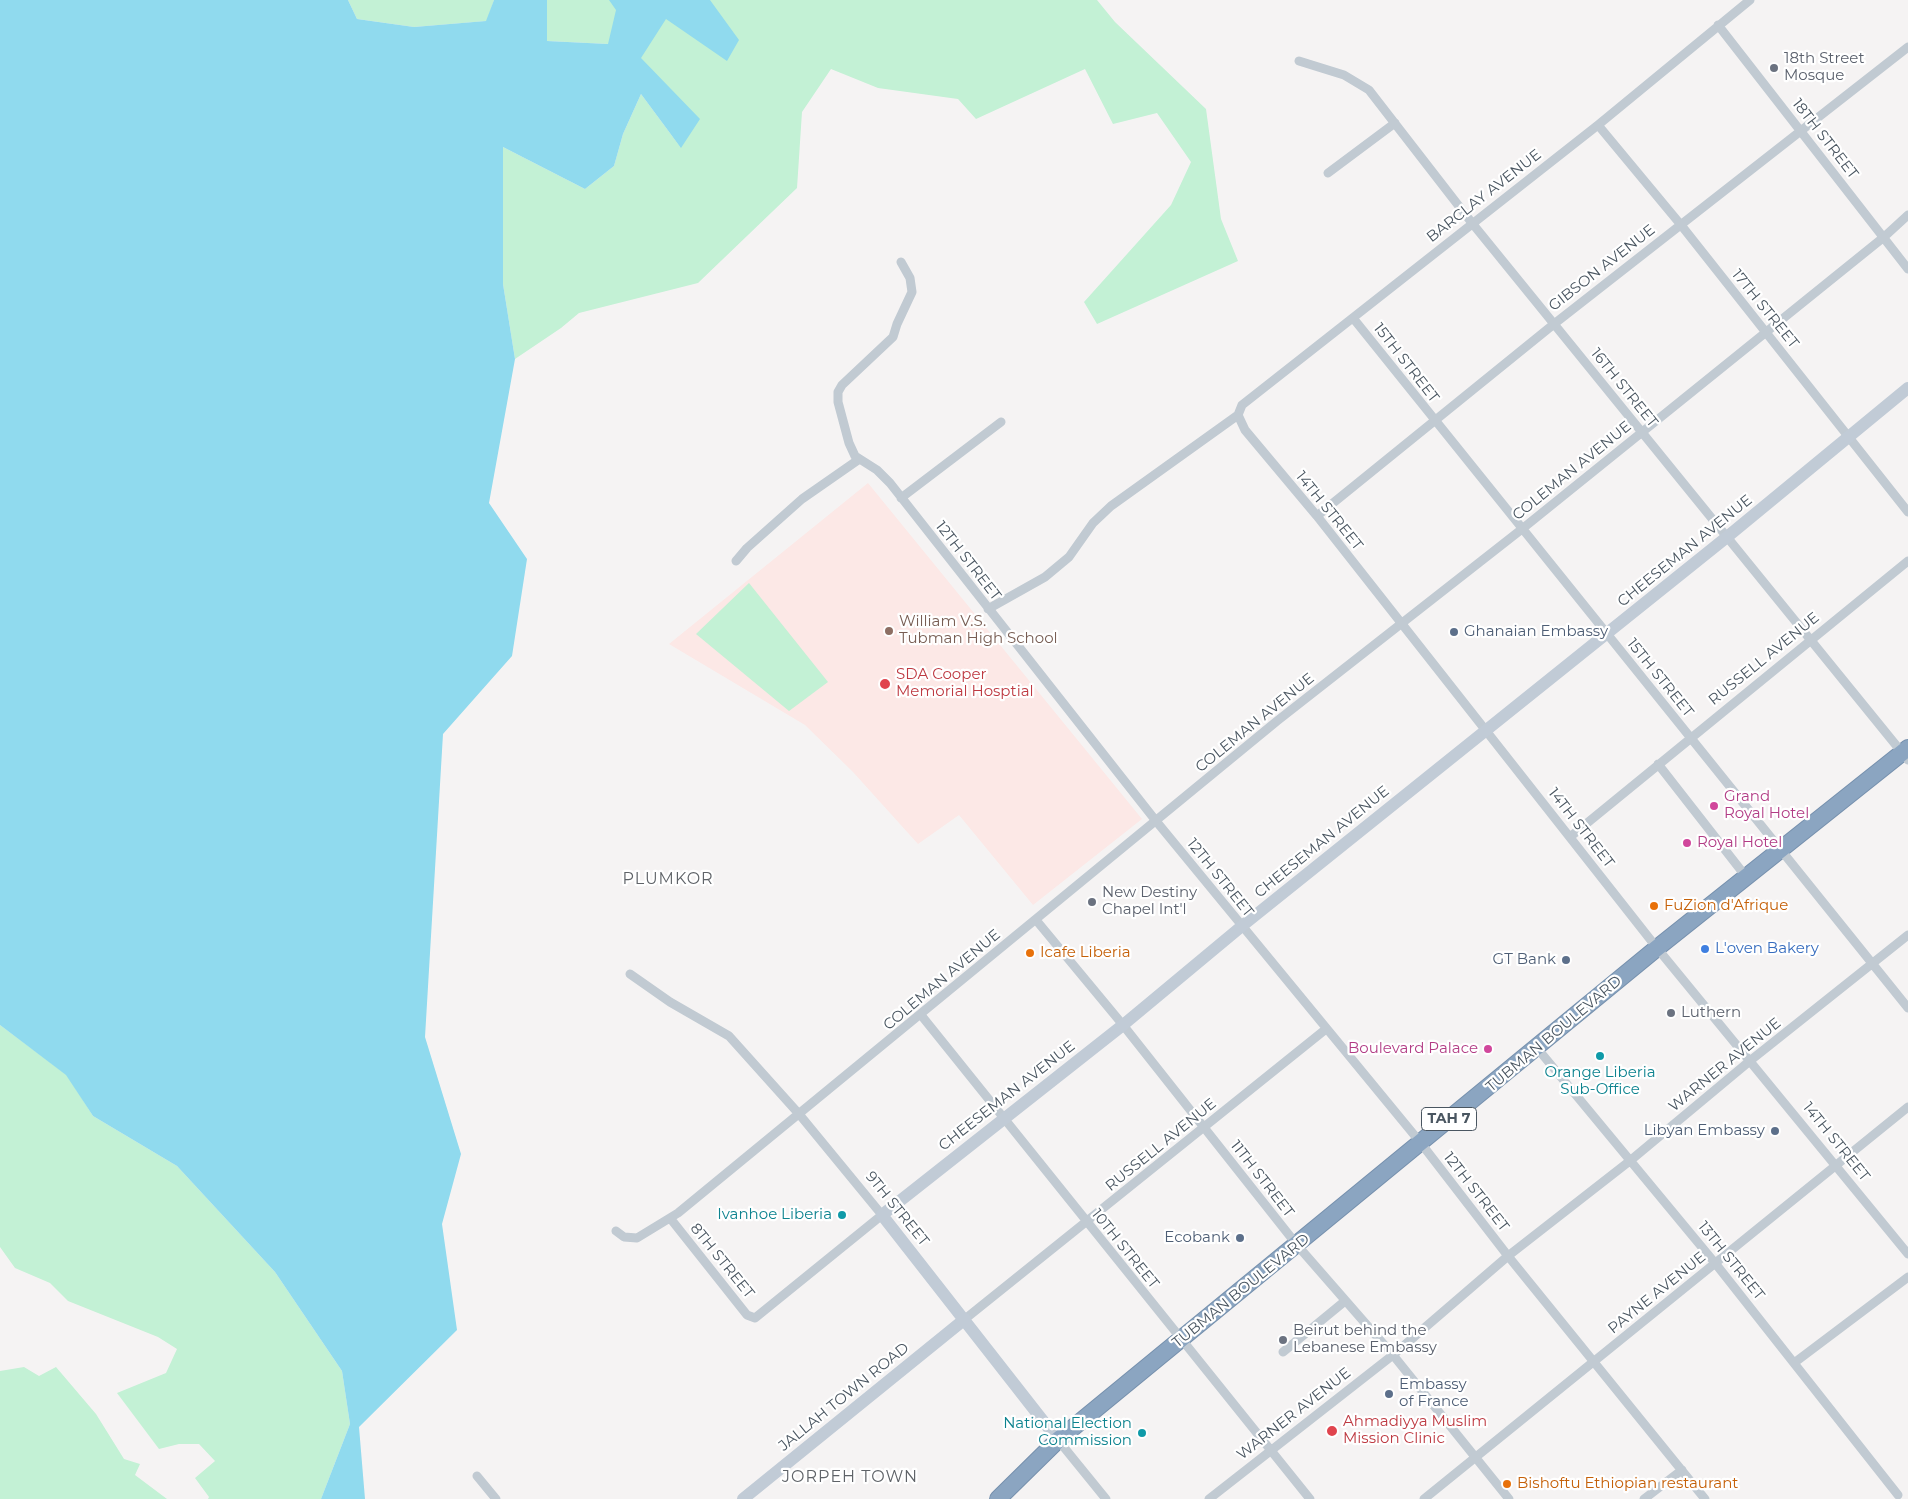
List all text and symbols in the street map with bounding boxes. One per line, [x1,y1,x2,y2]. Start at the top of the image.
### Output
place label: 18th Street Mosque [1784,50,1864,85]
marker: 18th Street Mosque [1768,62,1780,74]
street label: 18TH STREET [1788,95,1862,183]
street label: BARCLAY AVENUE [1423,146,1545,246]
street label: GIBSON AVENUE [1545,221,1659,315]
street label: 17TH STREET [1728,266,1802,352]
street label: 15TH STREET [1369,320,1443,406]
street label: 16TH STREET [1587,345,1661,431]
street label: COLEMAN AVENUE [1509,418,1635,524]
street label: 14TH STREET [1292,468,1366,554]
street label: CHEESEMAN AVENUE [1614,491,1756,611]
street label: 12TH STREET [931,518,1005,604]
street label: RUSSELL AVENUE [1705,609,1823,709]
place label: William V.S. Tubman High School [899,613,1058,648]
place label: Ghanaian Embassy [1464,623,1608,641]
marker: William V.S. Tubman High School [883,625,895,637]
marker: Ghanaian Embassy [1448,626,1460,638]
street label: 15TH STREET [1623,635,1697,721]
place label: SDA Cooper Memorial Hosptial [896,666,1034,701]
street label: COLEMAN AVENUE [1192,670,1318,776]
marker: SDA Cooper Memorial Hosptial [878,677,892,691]
street label: CHEESEMAN AVENUE [1251,782,1393,902]
street label: 14TH STREET [1544,784,1618,872]
place label: Grand Royal Hotel [1724,788,1809,823]
marker: Grand Royal Hotel [1708,800,1720,812]
place label: Royal Hotel [1697,834,1782,852]
street label: 12TH STREET [1183,835,1257,921]
marker: Royal Hotel [1681,837,1693,849]
district label: PLUMKOR [622,869,714,889]
place label: New Destiny Chapel Int'l [1102,884,1197,919]
marker: New Destiny Chapel Int'l [1086,896,1098,908]
place label: FuZion d'Afrique [1664,897,1788,915]
marker: FuZion d'Afrique [1648,900,1660,912]
street label: COLEMAN AVENUE [880,926,1004,1034]
place label: L'oven Bakery [1715,940,1819,958]
marker: L'oven Bakery [1699,943,1711,955]
place label: Icafe Liberia [1040,944,1131,962]
marker: Icafe Liberia [1024,947,1036,959]
place label: GT Bank [1493,951,1556,969]
marker: GT Bank [1560,954,1572,966]
street label: TUBMAN BOULEVARD [1483,972,1625,1096]
place label: Luthern [1681,1004,1741,1022]
marker: Luthern [1665,1007,1677,1019]
street label: WARNER AVENUE [1665,1014,1785,1116]
street label: CHEESEMAN AVENUE [935,1037,1079,1155]
place label: Boulevard Palace [1348,1040,1478,1058]
marker: Boulevard Palace [1482,1043,1494,1055]
marker: Orange Liberia Sub-Office [1594,1050,1606,1062]
place label: Orange Liberia Sub-Office [1544,1064,1656,1099]
street label: RUSSELL AVENUE [1102,1095,1220,1195]
street label: 14TH STREET [1799,1099,1873,1185]
road number: TAH 7 [1422,1108,1476,1130]
place label: Libyan Embassy [1644,1122,1765,1140]
marker: Libyan Embassy [1769,1125,1781,1137]
street label: 11TH STREET [1226,1137,1298,1221]
street label: 12TH STREET [1439,1149,1513,1235]
street label: 9TH STREET [861,1168,933,1250]
place label: Ivanhoe Liberia [717,1206,832,1224]
street label: 10TH STREET [1087,1206,1163,1292]
marker: Ivanhoe Liberia [836,1209,848,1221]
street label: 13TH STREET [1694,1218,1768,1304]
street label: 8TH STREET [686,1220,758,1302]
place label: Ecobank [1164,1229,1230,1247]
street label: TUBMAN BOULEVARD [1169,1230,1313,1352]
marker: Ecobank [1234,1232,1246,1244]
street label: PAYNE AVENUE [1605,1248,1709,1338]
place label: Beirut behind the Lebanese Embassy [1293,1322,1437,1357]
marker: Beirut behind the Lebanese Embassy [1277,1334,1289,1346]
street label: JALLAH TOWN ROAD [775,1339,913,1455]
street label: WARNER AVENUE [1234,1364,1354,1464]
place label: Embassy of France [1399,1376,1469,1411]
marker: Embassy of France [1383,1388,1395,1400]
place label: Ahmadiyya Muslim Mission Clinic [1343,1413,1487,1448]
place label: National Election Commission [1003,1415,1132,1450]
marker: Ahmadiyya Muslim Mission Clinic [1325,1424,1339,1438]
marker: National Election Commission [1136,1427,1148,1439]
district label: JORPEH TOWN [781,1467,919,1487]
place label: Bishoftu Ethiopian restaurant [1517,1475,1738,1493]
marker: Bishoftu Ethiopian restaurant [1501,1478,1513,1490]

